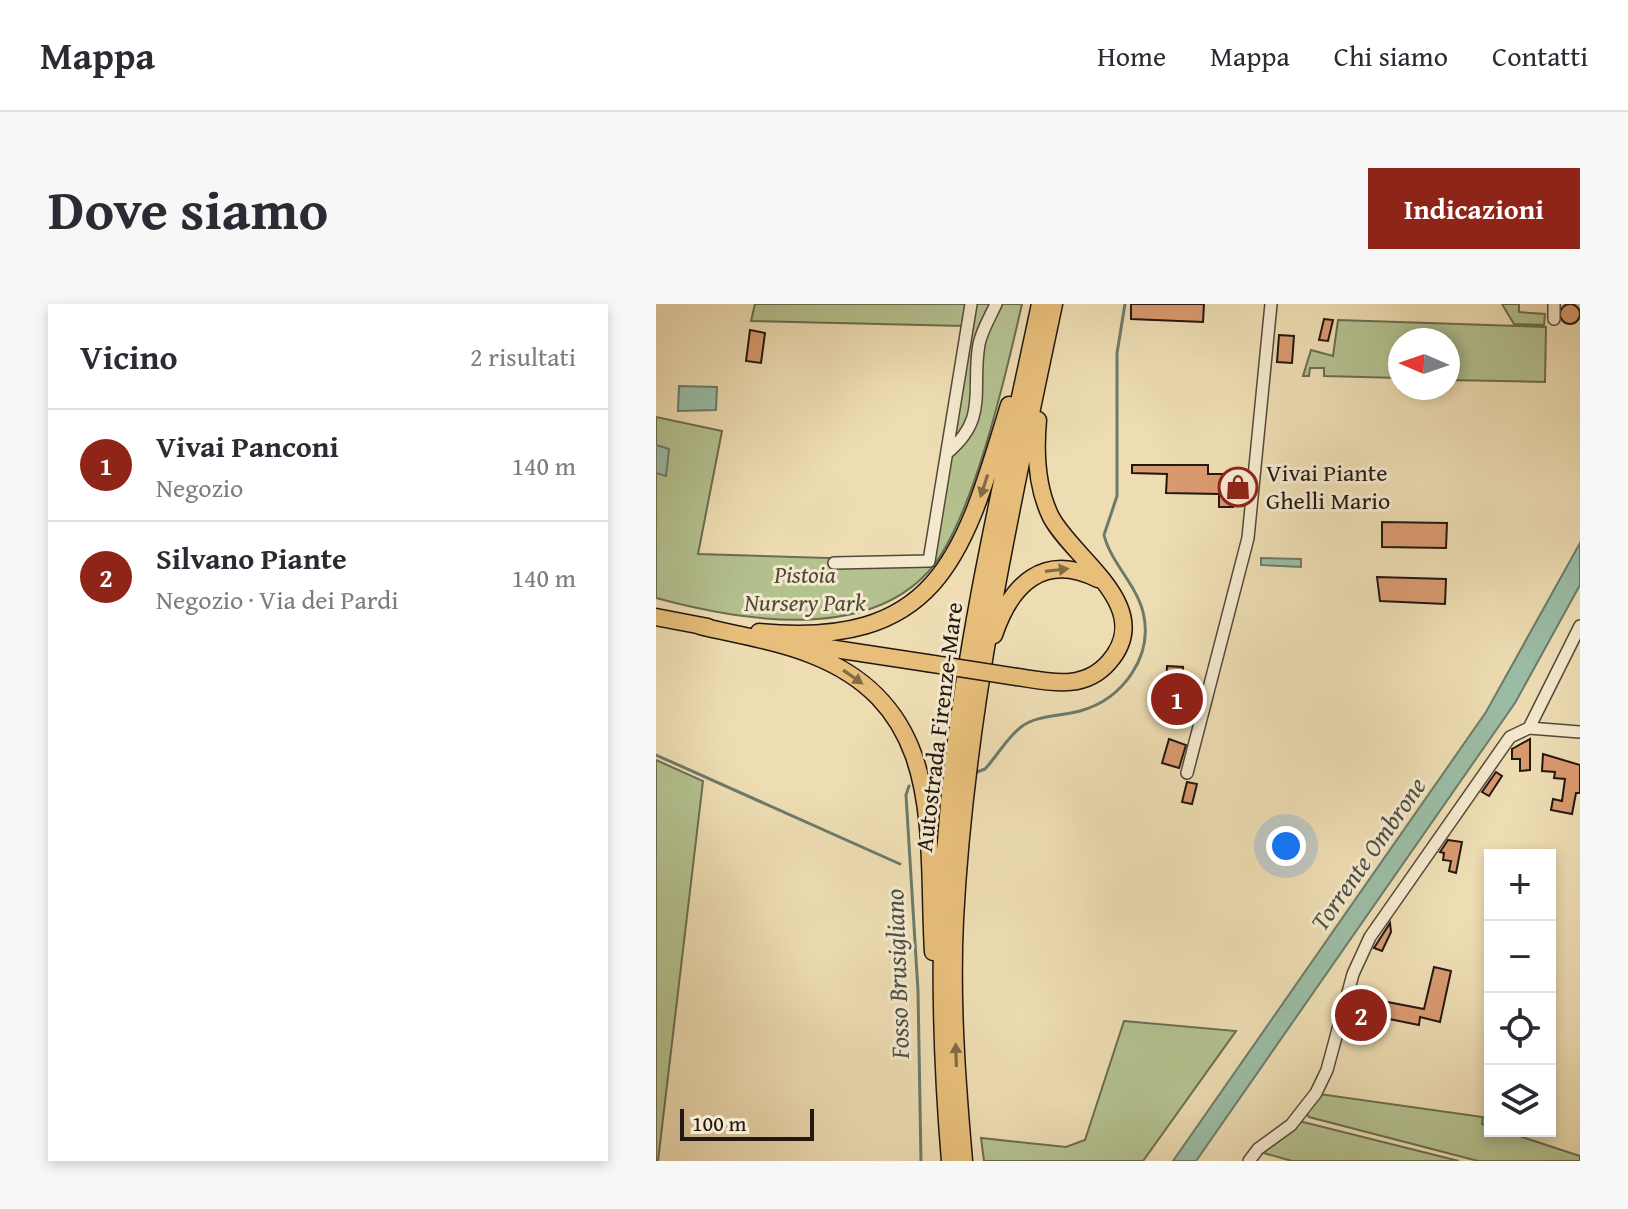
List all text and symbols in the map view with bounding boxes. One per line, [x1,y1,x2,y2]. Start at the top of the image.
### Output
text: Mappa [40,27,155,83]
text: Home [1097,35,1166,76]
text: Mappa [1210,35,1290,76]
text: Chi siamo [1334,35,1448,76]
text: Contatti [1492,35,1588,76]
text: Dove siamo [48,167,328,250]
button: Indicazioni [1368,168,1580,249]
north arrow [1388,328,1460,400]
text: Vicino [80,332,178,381]
text: 2 risultati [470,337,576,376]
text: Vivai Panconi [156,424,339,468]
text: 1 [99,446,113,485]
text: 140 m [511,446,576,485]
place label: Vivai Piante Ghelli Mario [1266,455,1390,518]
shop icon: Vivai Piante Ghelli Mario [1217,466,1259,508]
text: Negozio [156,468,243,507]
one-way arrow [977,474,989,498]
text: Silvano Piante [156,536,347,580]
park label: Pistoia Nursery Park [743,557,866,620]
text: 2 [99,558,113,597]
text: 140 m [511,558,576,597]
one-way arrow [1044,564,1069,577]
text: Negozio · Via dei Pardi [156,580,398,619]
street label: Autostrada Firenze-Mare [906,600,971,854]
one-way arrow [842,669,864,685]
pin: 1 [1151,669,1203,729]
water label: Torrente Ombrone [1300,769,1435,939]
your location [1266,826,1306,866]
map controls [1484,849,1556,1137]
button: + [1484,849,1556,921]
water label: Fosso Brusigliano [874,888,919,1061]
button: − [1484,921,1556,993]
pin: 2 [1335,985,1387,1045]
button: locate [1484,993,1556,1065]
one-way arrow [950,1042,963,1067]
button: layers [1484,1065,1556,1137]
scale bar [680,1105,814,1141]
text: 100 m [692,1107,747,1139]

